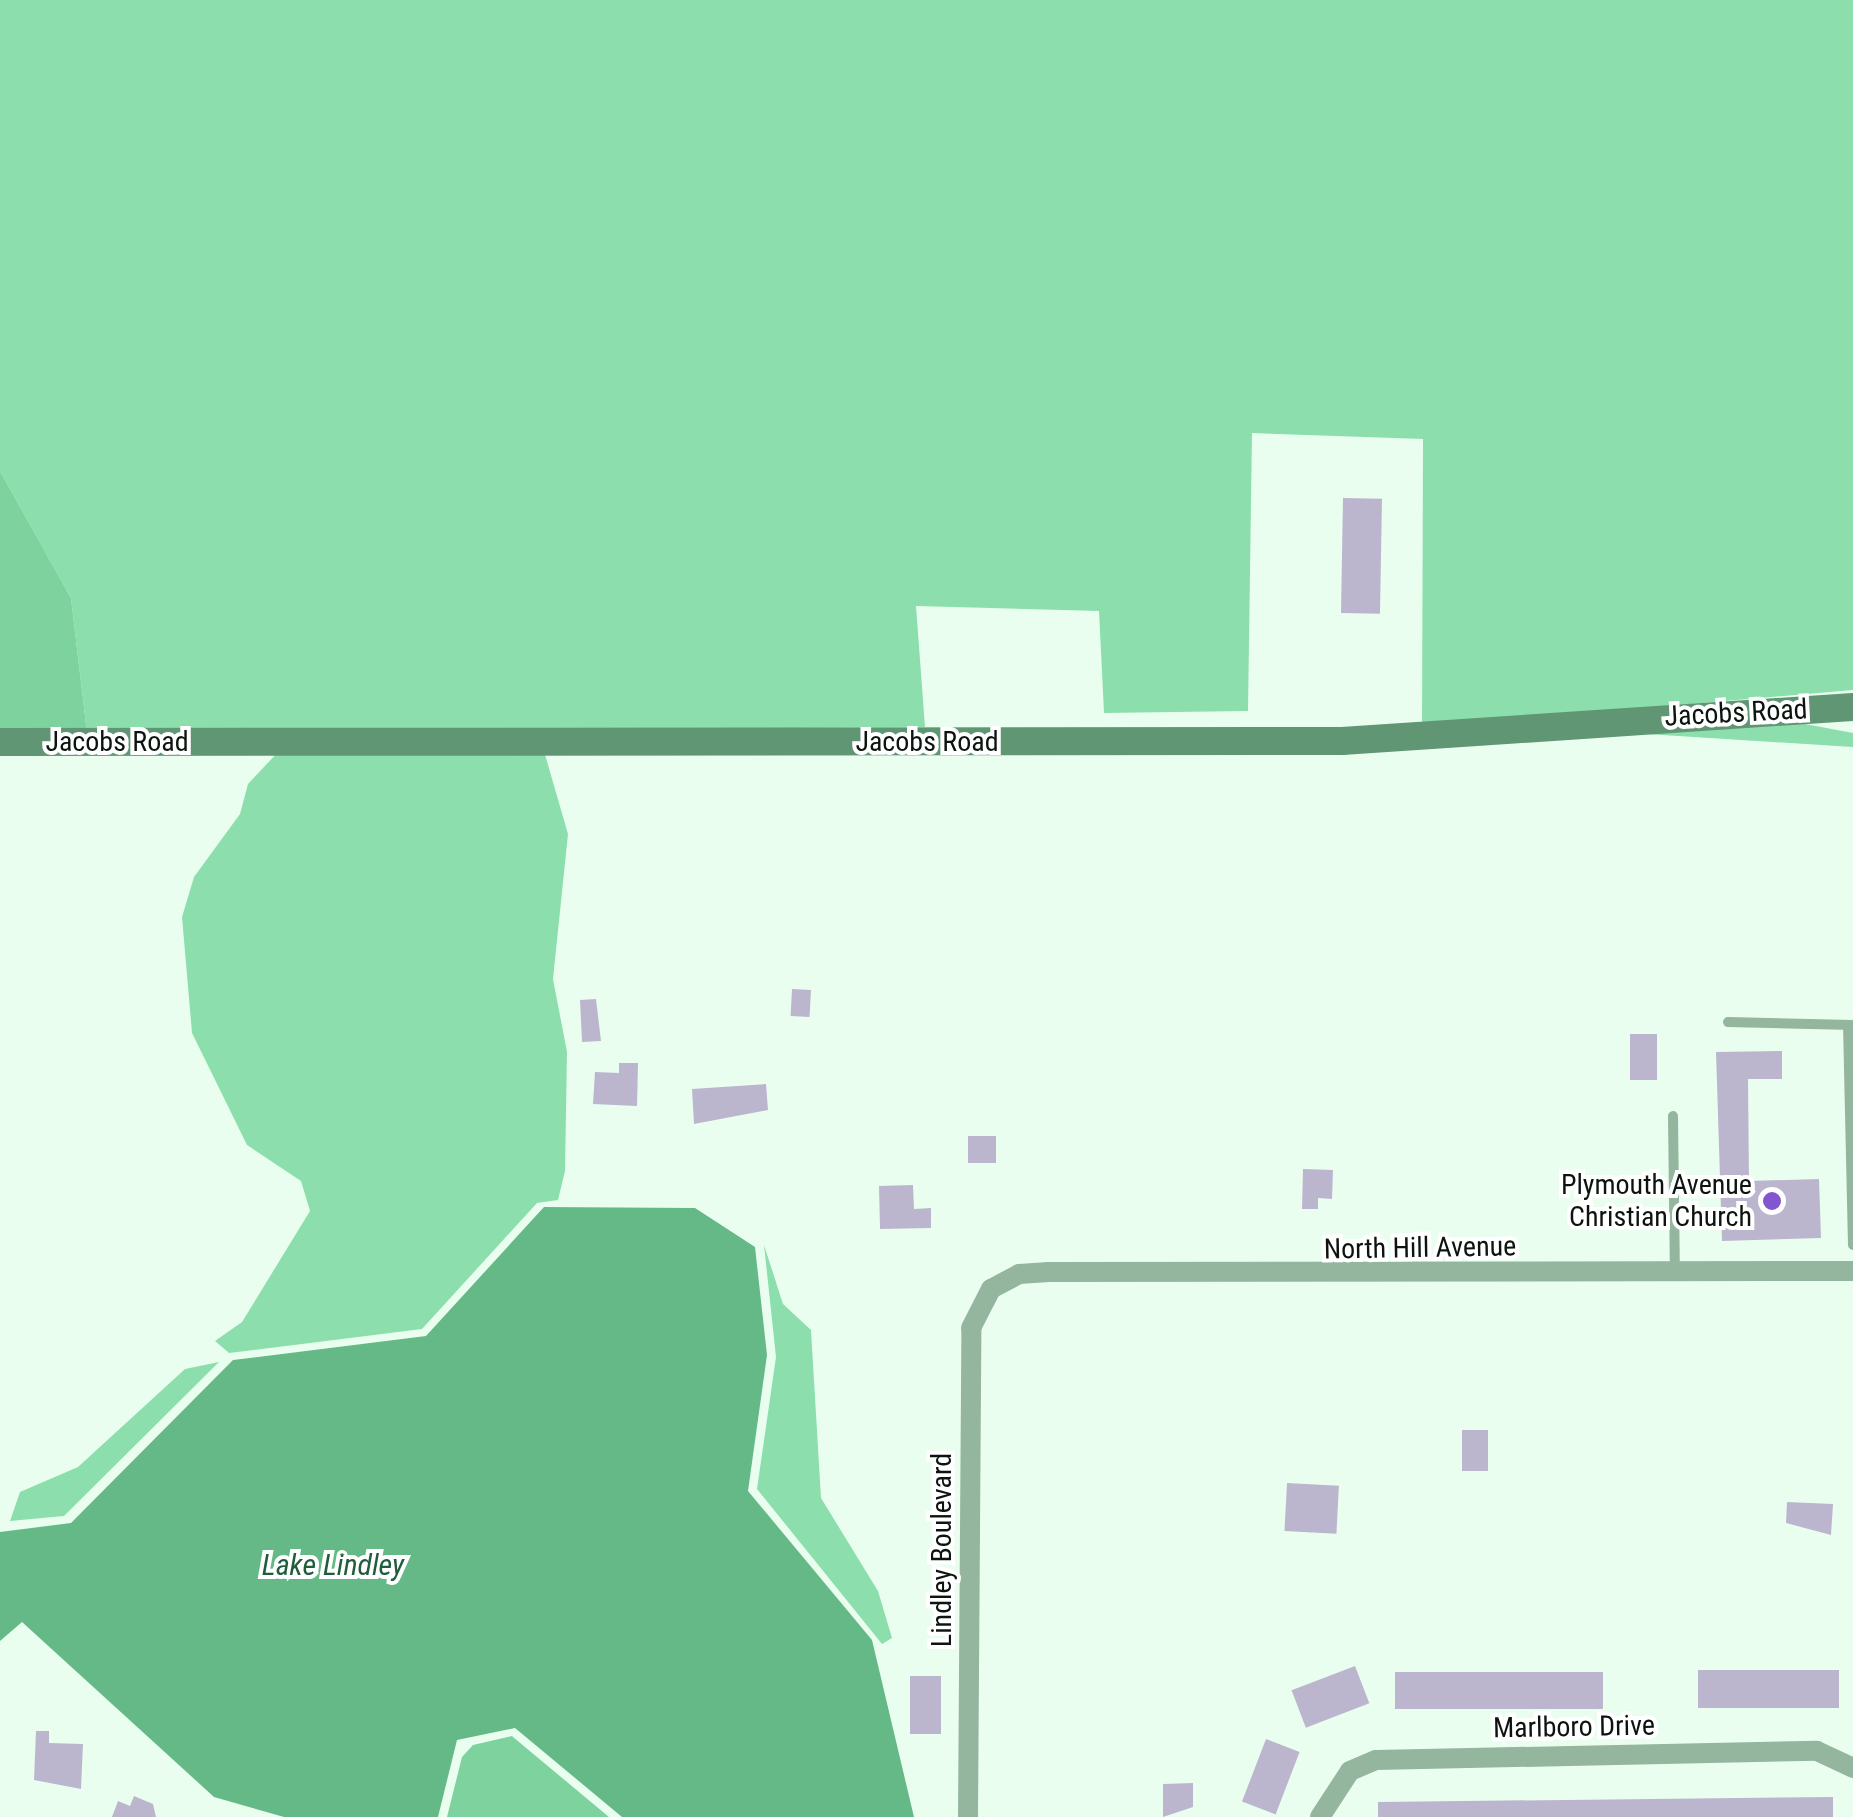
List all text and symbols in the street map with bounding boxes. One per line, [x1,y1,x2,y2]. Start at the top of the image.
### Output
street label: Jacobs Road [1664,692,1808,734]
street label: Jacobs Road [45,725,189,759]
street label: Jacobs Road [855,725,999,759]
place label: Plymouth Avenue Christian Church [1561,1168,1752,1234]
marker: Plymouth Avenue Christian Church [1761,1190,1783,1212]
street label: North Hill Avenue [1323,1230,1517,1266]
street label: Lindley Boulevard [925,1453,959,1647]
water label: Lake Lindley [262,1547,404,1583]
street label: Marlboro Drive [1493,1709,1655,1745]

